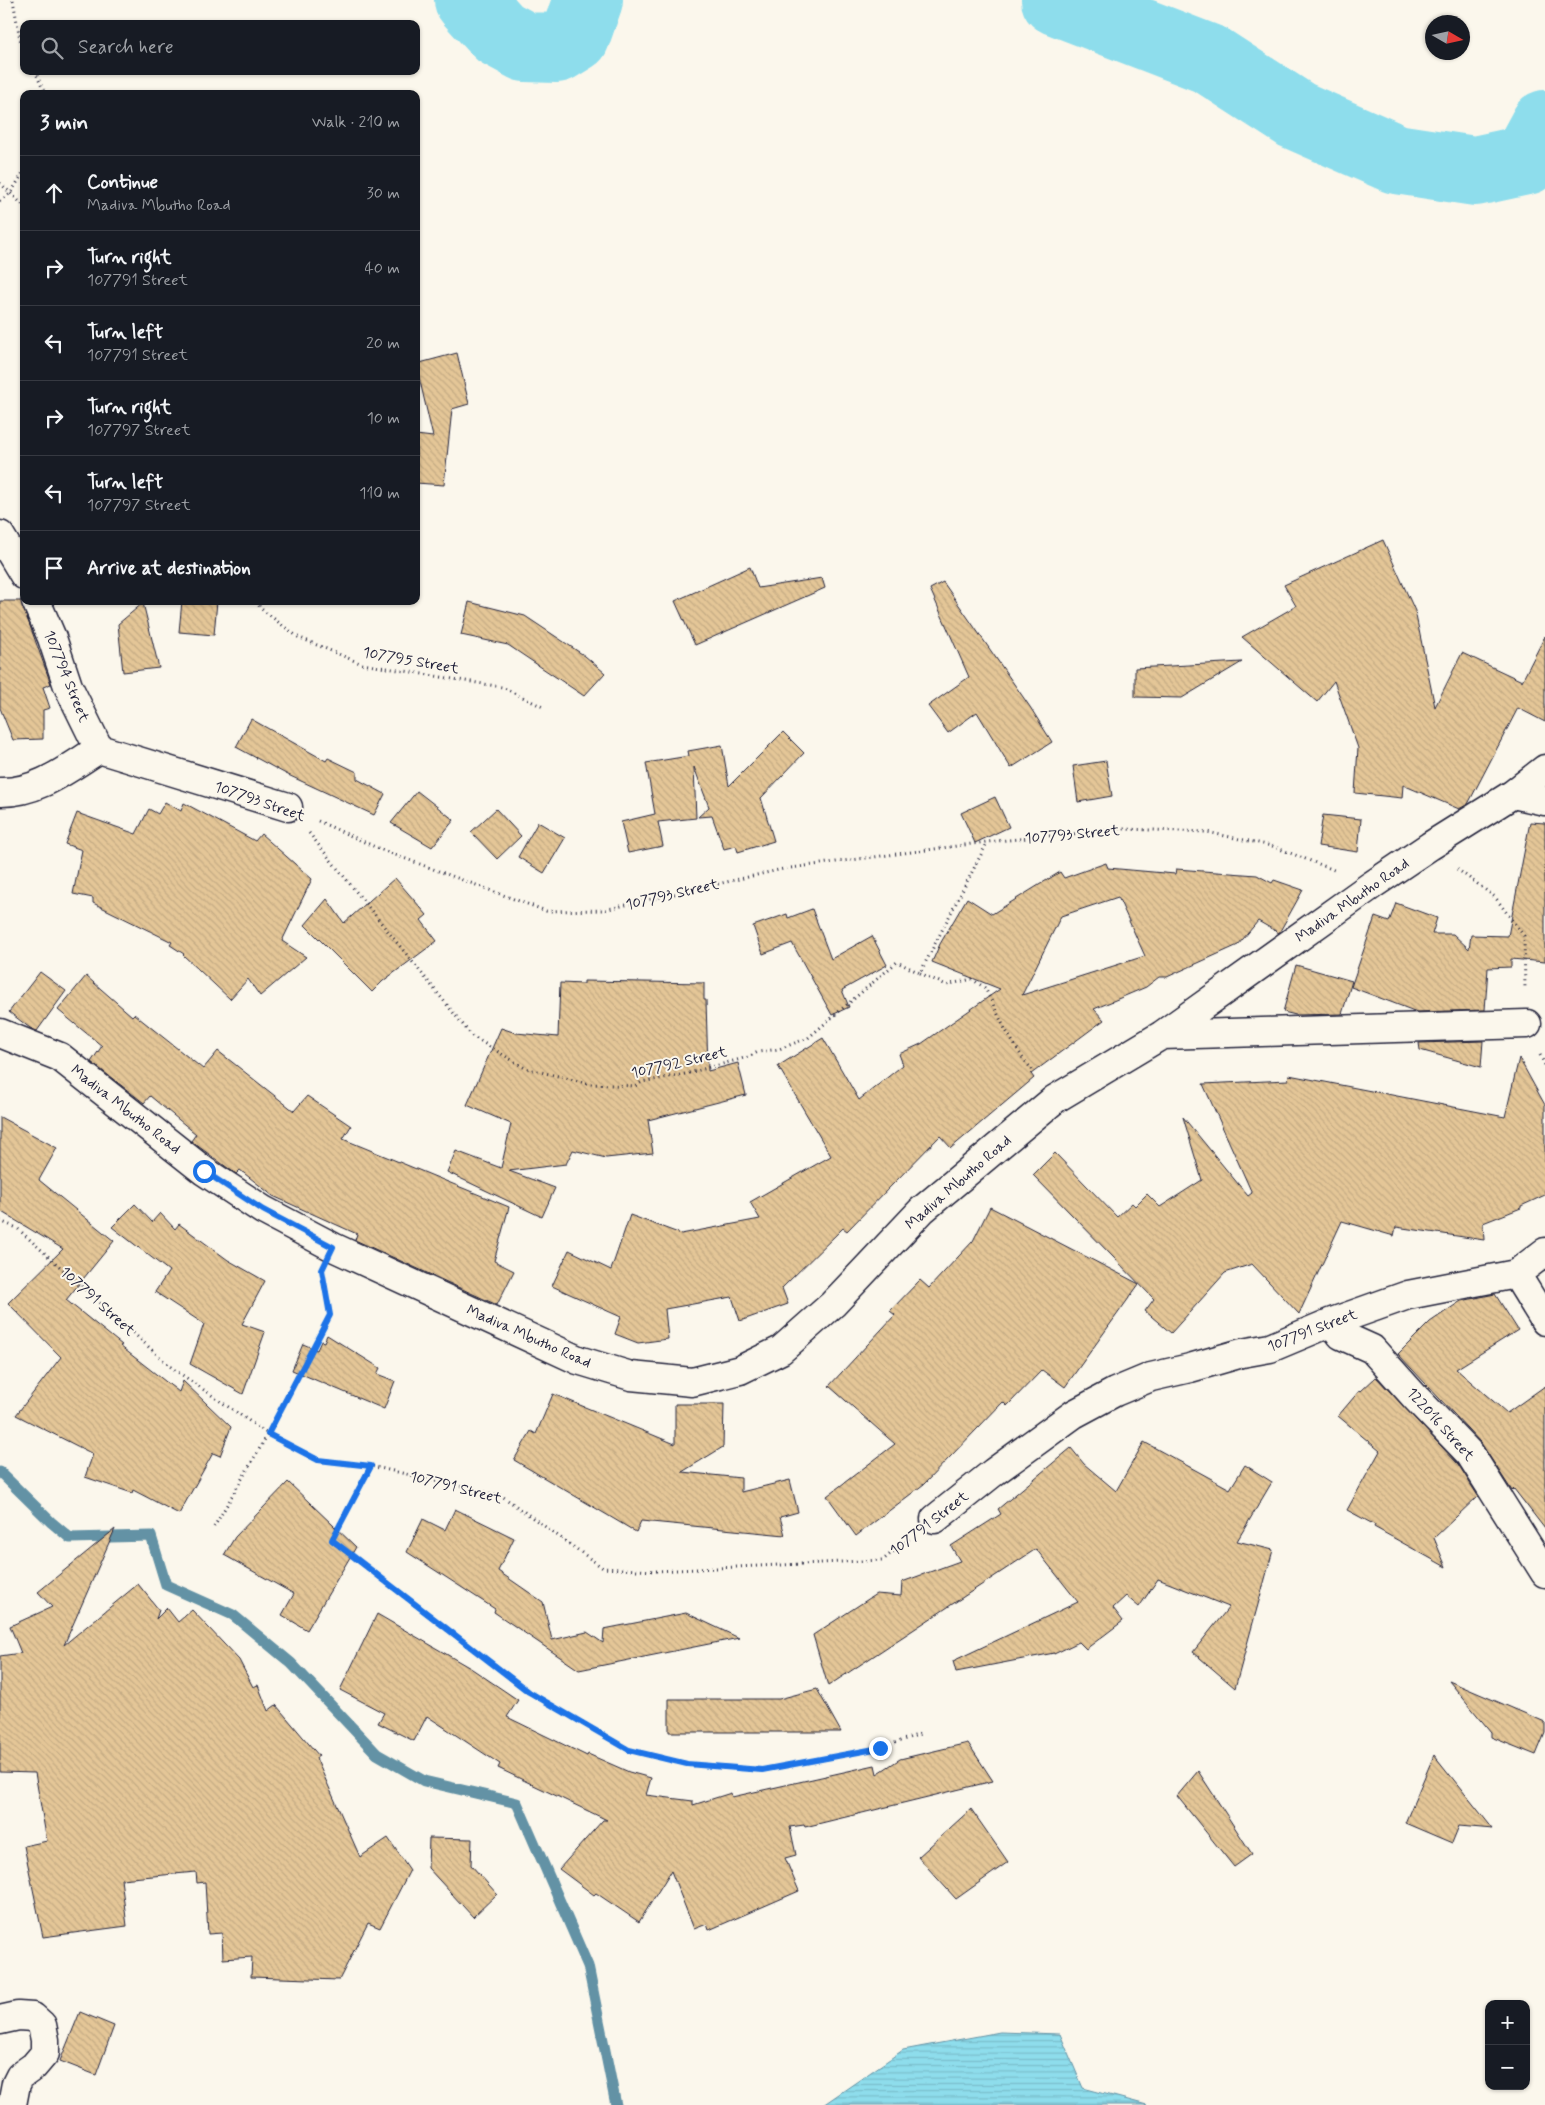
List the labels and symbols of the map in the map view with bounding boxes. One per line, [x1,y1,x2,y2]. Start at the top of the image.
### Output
north arrow [1425,15,1470,60]
street label: 107794 Street [39,627,94,726]
street label: 107795 Street [361,643,461,679]
street label: 107793 Street [212,777,308,827]
street label: 107793 Street [1024,821,1120,849]
street label: Madiva Mbutho Road [1292,854,1413,948]
street label: 107793 Street [624,875,721,915]
street label: 107792 Street [629,1042,729,1084]
street label: Madiva Mbutho Road [66,1060,185,1159]
street label: Madiva Mbutho Road [901,1131,1016,1234]
route start [193,1160,216,1183]
street label: 107791 Street [56,1263,139,1341]
street label: Madiva Mbutho Road [463,1300,594,1373]
street label: 107791 Street [1265,1305,1360,1357]
street label: 122016 Street [1402,1384,1479,1466]
street label: 107791 Street [407,1467,504,1509]
street label: 107791 Street [886,1487,973,1561]
route end [869,1737,892,1760]

